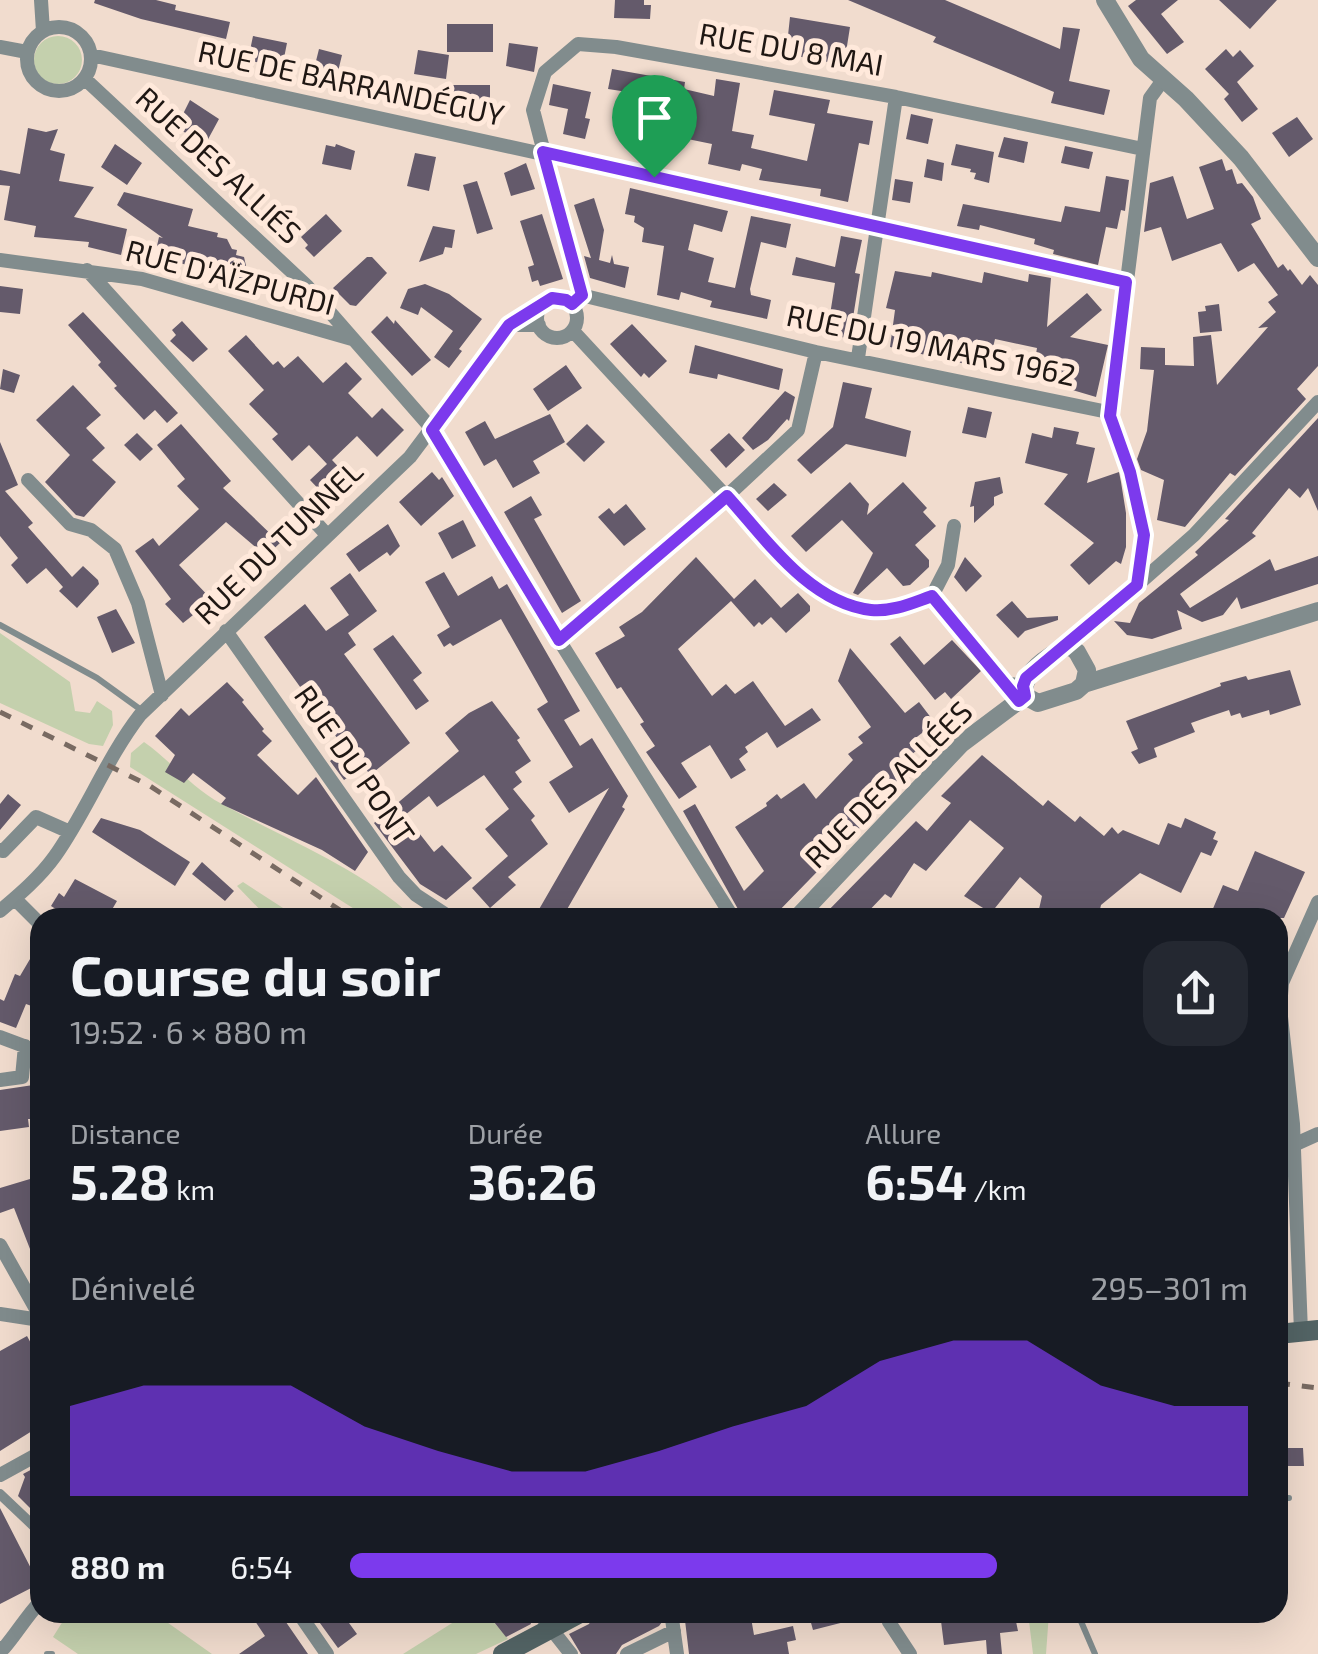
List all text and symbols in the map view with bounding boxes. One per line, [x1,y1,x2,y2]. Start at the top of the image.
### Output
street label: RUE DU 8 MAI [696,14,886,82]
street label: RUE DE BARRANDÉGUY [195,32,508,132]
pin [612,75,697,178]
street label: RUE DES ALLIÉS [129,79,309,250]
icon: arrive [627,90,682,145]
street label: RUE D'AÏZPURDI [122,231,339,321]
street label: RUE DU 19 MARS 1962 [784,296,1079,392]
street label: RUE DU TUNNEL [186,452,369,631]
street label: RUE DU PONT [288,678,423,850]
street label: RUE DES ALLÉES [797,693,979,875]
text: Course du soir [70,941,441,1007]
button: share [1143,941,1248,1046]
text: 19:52 · 6 × 880 m [70,1012,307,1050]
text: Distance [70,1116,181,1150]
text: Durée [468,1116,543,1150]
text: Allure [865,1116,941,1150]
text: 5.28 [70,1150,170,1210]
text: 36:26 [468,1150,597,1210]
text: 6:54 [865,1150,967,1210]
text: km [170,1172,215,1206]
text: /km [967,1172,1027,1206]
text: Dénivelé [70,1268,196,1306]
text: 295–301 m [1091,1268,1248,1306]
text: 880 m [70,1547,165,1585]
text: 6:54 [230,1547,293,1585]

